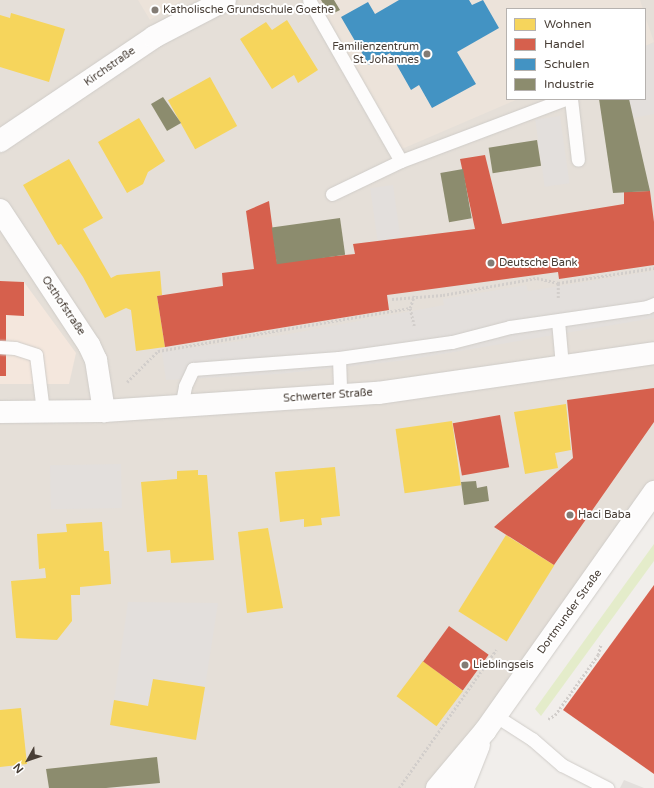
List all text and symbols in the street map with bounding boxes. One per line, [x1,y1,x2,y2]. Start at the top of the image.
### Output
place label: Katholische Grundschule Goethe [163,3,334,17]
marker: Katholische Grundschule Goethe [150,5,160,15]
legend [506,8,646,100]
text: Wohnen [544,17,592,31]
text: Handel [544,37,584,51]
place label: Familienzentrum St. Johannes [332,41,419,67]
street label: Kirchstraße [82,45,138,89]
marker: Familienzentrum St. Johannes [422,49,432,59]
text: Schulen [544,57,589,71]
text: Industrie [544,77,594,91]
place label: Deutsche Bank [499,256,578,270]
marker: Deutsche Bank [486,258,496,268]
street label: Osthofstraße [38,274,88,338]
street label: Schwerter Straße [283,386,373,406]
place label: Haci Baba [578,508,631,522]
marker: Haci Baba [565,510,575,520]
street label: Dortmunder Straße [535,567,605,657]
place label: Lieblingseis [473,658,534,672]
marker: Lieblingseis [460,660,470,670]
north arrow [8,740,48,780]
text: N [11,760,26,776]

